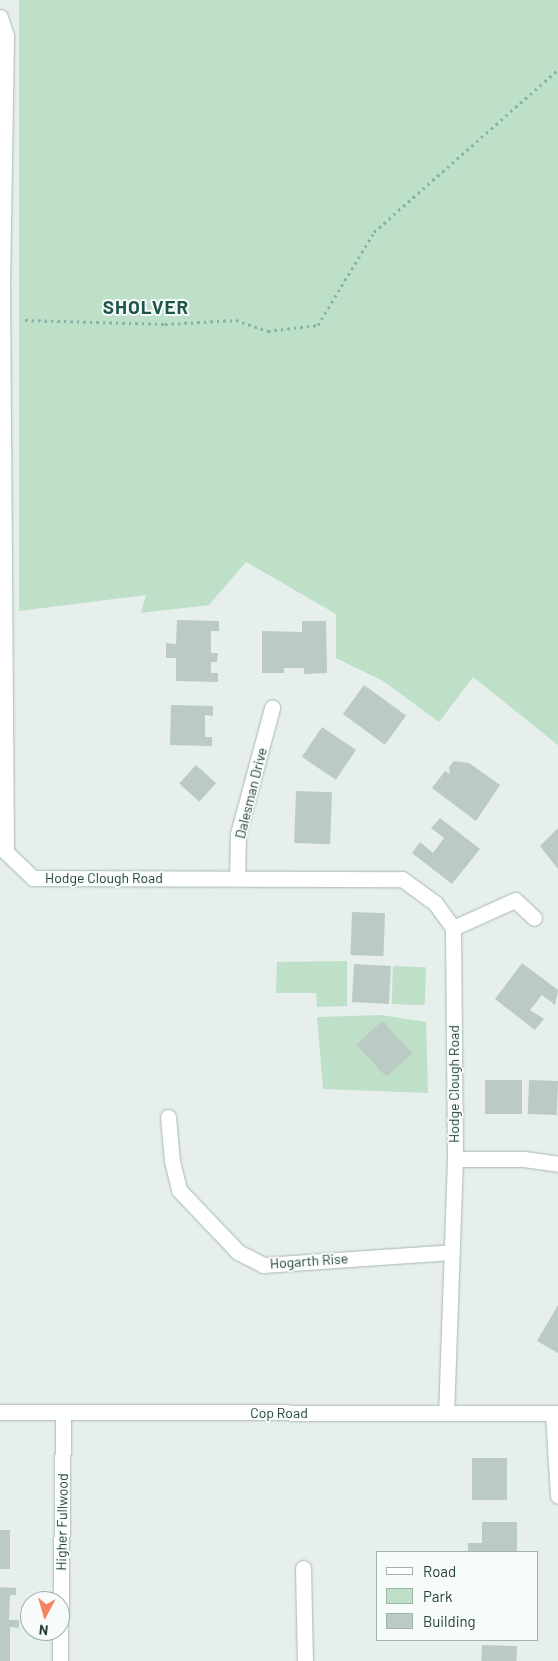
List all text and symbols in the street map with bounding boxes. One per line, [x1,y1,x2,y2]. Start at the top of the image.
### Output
district label: SHOLVER [102,296,190,318]
street label: Dalesman Drive [232,746,270,840]
street label: Hodge Clough Road [45,870,163,886]
street label: Hodge Clough Road [446,1025,462,1143]
street label: Hogarth Rise [269,1250,349,1272]
street label: Cop Road [250,1405,308,1421]
street label: Higher Fullwood [53,1473,71,1571]
legend [376,1551,538,1641]
text: Road [423,1562,456,1580]
text: Park [423,1587,452,1605]
north arrow [20,1591,70,1641]
text: Building [423,1612,476,1630]
text: N [38,1621,49,1639]

